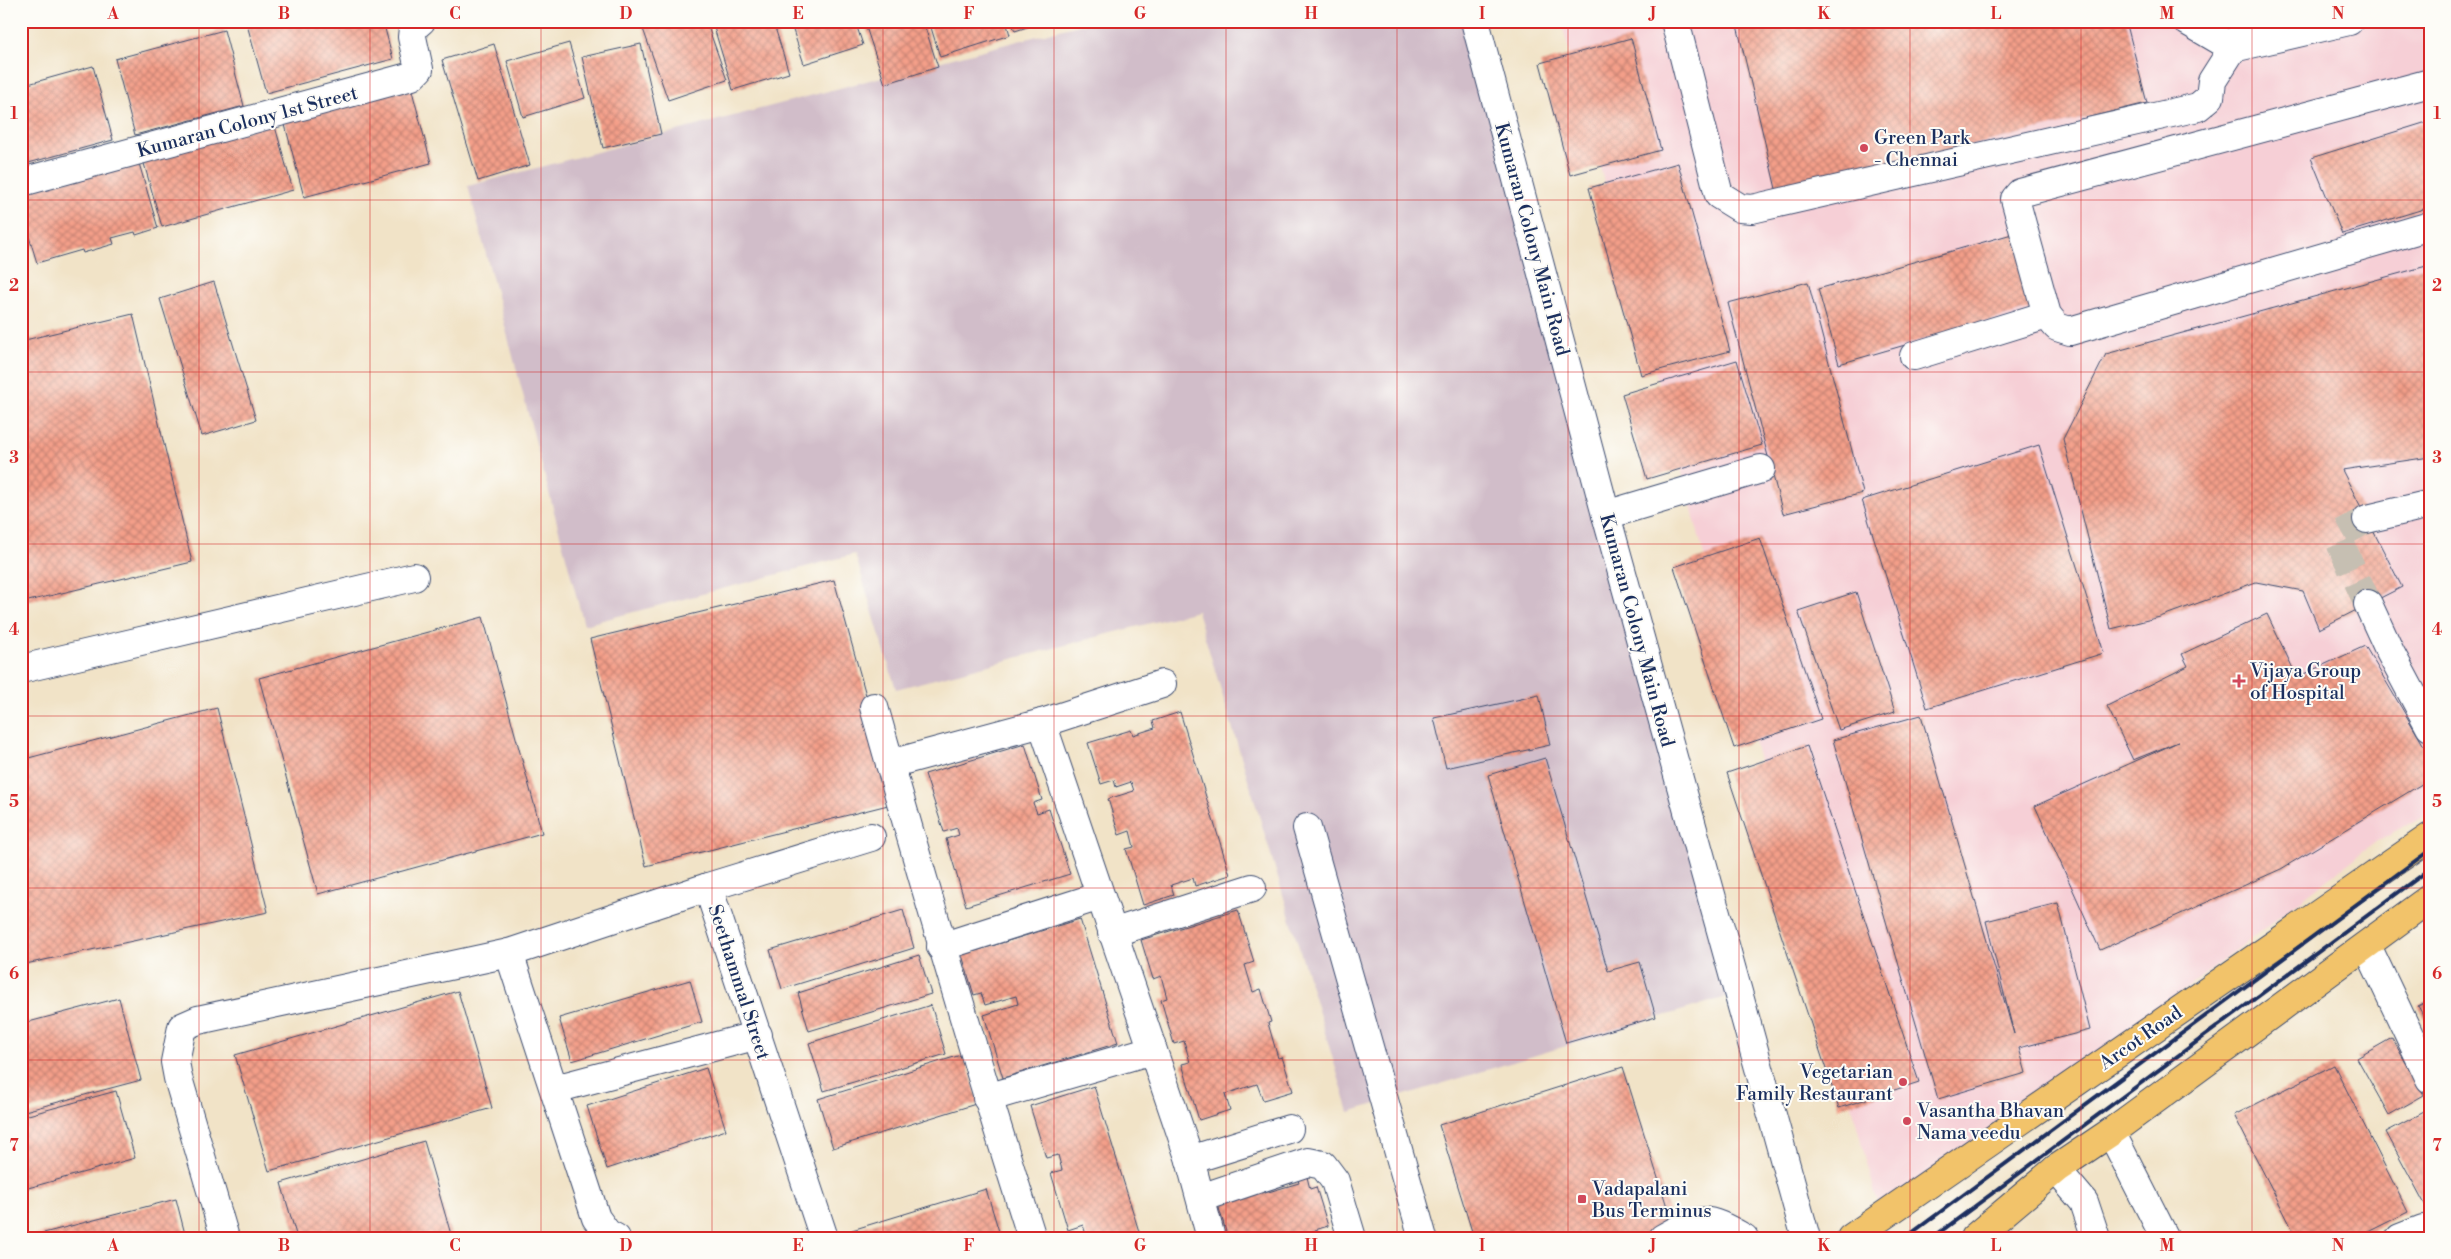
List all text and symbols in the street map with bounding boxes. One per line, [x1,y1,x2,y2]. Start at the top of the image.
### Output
text: A [106,4,119,24]
text: B [278,4,290,24]
text: C [449,4,461,24]
text: D [620,4,633,24]
text: E [792,4,804,24]
text: F [963,4,975,24]
text: G [1134,4,1147,24]
text: H [1304,4,1318,24]
text: I [1479,4,1485,24]
text: J [1648,4,1656,24]
text: K [1818,4,1832,24]
text: L [1991,4,2002,24]
text: M [2160,4,2175,24]
text: N [2332,4,2345,24]
street label: Kumaran Colony 1st Street [134,81,360,163]
text: 1 [10,104,18,124]
text: 1 [2433,104,2441,124]
street label: Kumaran Colony Main Road [1489,120,1575,359]
place label: Green Park - Chennai [1874,126,1971,172]
marker: Green Park - Chennai [1858,142,1870,154]
text: 2 [9,276,19,296]
text: 2 [2432,276,2442,296]
text: 3 [9,448,19,468]
text: 3 [2432,448,2442,468]
street label: Kumaran Colony Main Road [1594,511,1680,750]
text: 4 [9,620,20,640]
text: 4 [2432,620,2443,640]
place label: Vijaya Group of Hospital [2249,659,2361,705]
marker: Vijaya Group of Hospital [2232,674,2246,688]
text: 5 [9,792,19,812]
text: 5 [2432,792,2442,812]
street label: Seethammal Street [703,902,776,1063]
text: 6 [9,964,19,984]
text: 6 [2432,964,2442,984]
street label: Arcot Road [2094,1000,2187,1076]
place label: Vegetarian Family Restaurant [1736,1060,1893,1106]
marker: Vegetarian Family Restaurant [1897,1076,1909,1088]
place label: Vasantha Bhavan Nama veedu [1916,1099,2064,1145]
marker: Vasantha Bhavan Nama veedu [1901,1115,1913,1127]
text: 7 [9,1136,19,1156]
text: 7 [2432,1136,2442,1156]
place label: Vadapalani Bus Terminus [1591,1177,1712,1223]
marker: Vadapalani Bus Terminus [1576,1193,1588,1205]
text: A [106,1236,119,1256]
text: B [278,1236,290,1256]
text: C [449,1236,461,1256]
text: D [620,1236,633,1256]
text: E [792,1236,804,1256]
text: F [963,1236,975,1256]
text: G [1134,1236,1147,1256]
text: H [1304,1236,1318,1256]
text: I [1479,1236,1485,1256]
text: J [1648,1236,1656,1256]
text: K [1818,1236,1832,1256]
text: L [1991,1236,2002,1256]
text: M [2160,1236,2175,1256]
text: N [2332,1236,2345,1256]

